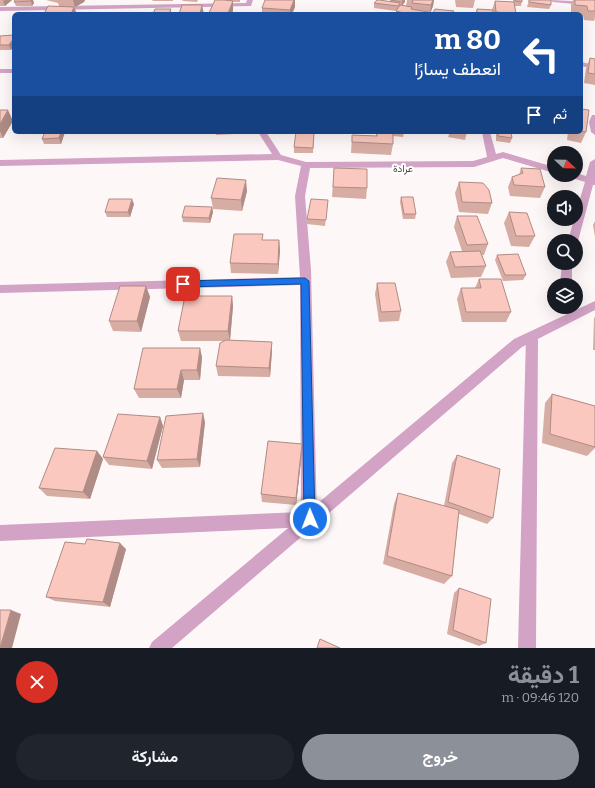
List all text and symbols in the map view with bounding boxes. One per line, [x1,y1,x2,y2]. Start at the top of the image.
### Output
text: 80 m [435,23,501,56]
icon: left [515,28,567,80]
text: انعطف يسارًا [414,58,501,80]
icon: arrive [523,104,545,126]
text: ثم [553,105,567,123]
north arrow [547,146,583,182]
map controls [547,146,583,314]
district label: عرادة [393,163,413,175]
button: sound [547,190,583,226]
button: search [547,234,583,270]
pin [166,267,200,301]
icon: arrive [172,273,194,295]
button: layers [547,278,583,314]
position arrow [289,498,331,540]
button: close [16,661,58,703]
text: 1 دقيقة [508,661,579,689]
text: 120 m · 09:46 [501,690,579,705]
button: مشاركة [16,734,294,780]
button: خروج [302,734,579,780]

